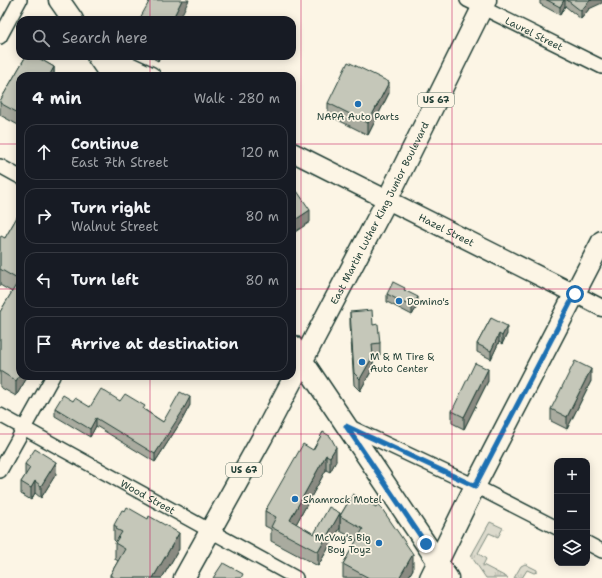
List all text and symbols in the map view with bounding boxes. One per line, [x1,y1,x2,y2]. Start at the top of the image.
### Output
street label: Laurel Street [503,14,565,53]
search box [16,16,296,60]
icon: search [30,27,52,49]
text: Search here [62,28,148,48]
text: 4 min [32,87,82,109]
text: Walk · 280 m [194,90,280,107]
road number: US 67 [418,93,454,107]
marker: NAPA Auto Parts [353,99,363,109]
place label: NAPA Auto Parts [317,110,399,123]
street label: East Martin Luther King Junior Boulevard [327,119,432,306]
text: Continue [71,134,139,154]
icon: ahead [33,141,55,163]
text: 120 m [241,144,279,161]
text: East 7th Street [71,154,168,171]
text: Turn right [71,198,151,218]
icon: right [33,205,55,227]
text: 80 m [245,208,279,225]
street label: Hazel Street [417,210,477,249]
text: Walnut Street [71,218,159,235]
icon: left [33,269,55,291]
text: Turn left [71,270,139,290]
text: 80 m [245,272,279,289]
route start [566,285,584,303]
place label: Domino's [407,295,449,308]
marker: Domino's [394,296,404,306]
icon: arrive [33,333,55,355]
text: Arrive at destination [71,334,239,354]
place label: M & M Tire & Auto Center [370,350,435,375]
marker: M & M Tire & Auto Center [357,357,367,367]
map controls [554,458,590,566]
button: + [554,458,590,494]
road number: US 67 [226,463,262,477]
street label: Wood Street [118,476,178,517]
place label: Shamrock Motel [303,493,382,506]
marker: Shamrock Motel [290,494,300,504]
button: − [554,494,590,530]
button: layers [554,530,590,566]
place label: McVay's Big Boy Toyz [315,531,371,556]
route end [417,535,435,553]
marker: McVay's Big Boy Toyz [374,538,384,548]

